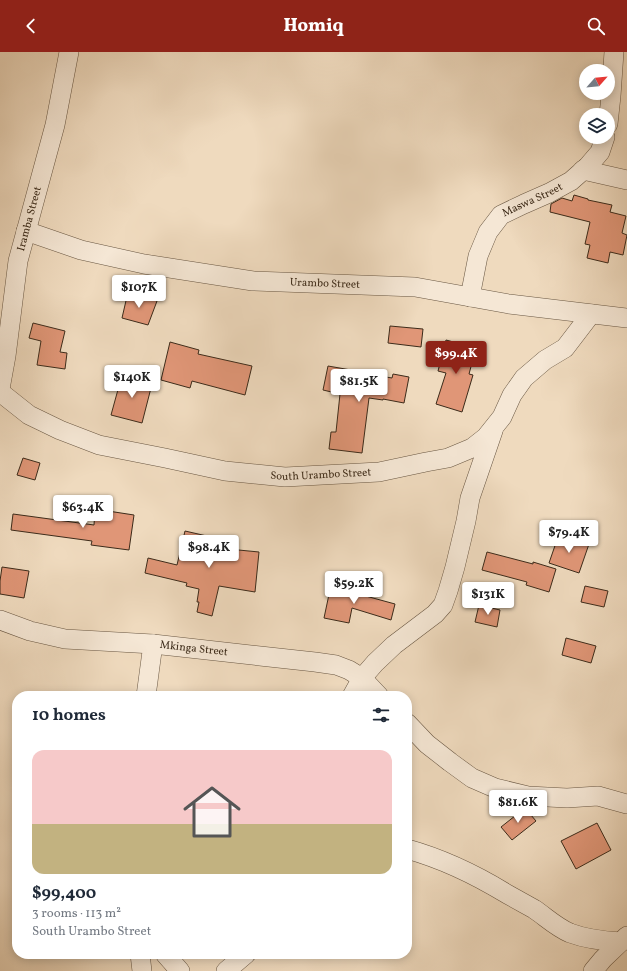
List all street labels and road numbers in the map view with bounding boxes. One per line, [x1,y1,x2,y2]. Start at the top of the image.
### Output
street label: Maswa Street [500,179,566,221]
street label: Iramba Street [14,185,45,253]
street label: Urambo Street [290,275,360,292]
street label: South Urambo Street [270,465,372,485]
street label: Mkinga Street [159,637,229,660]

